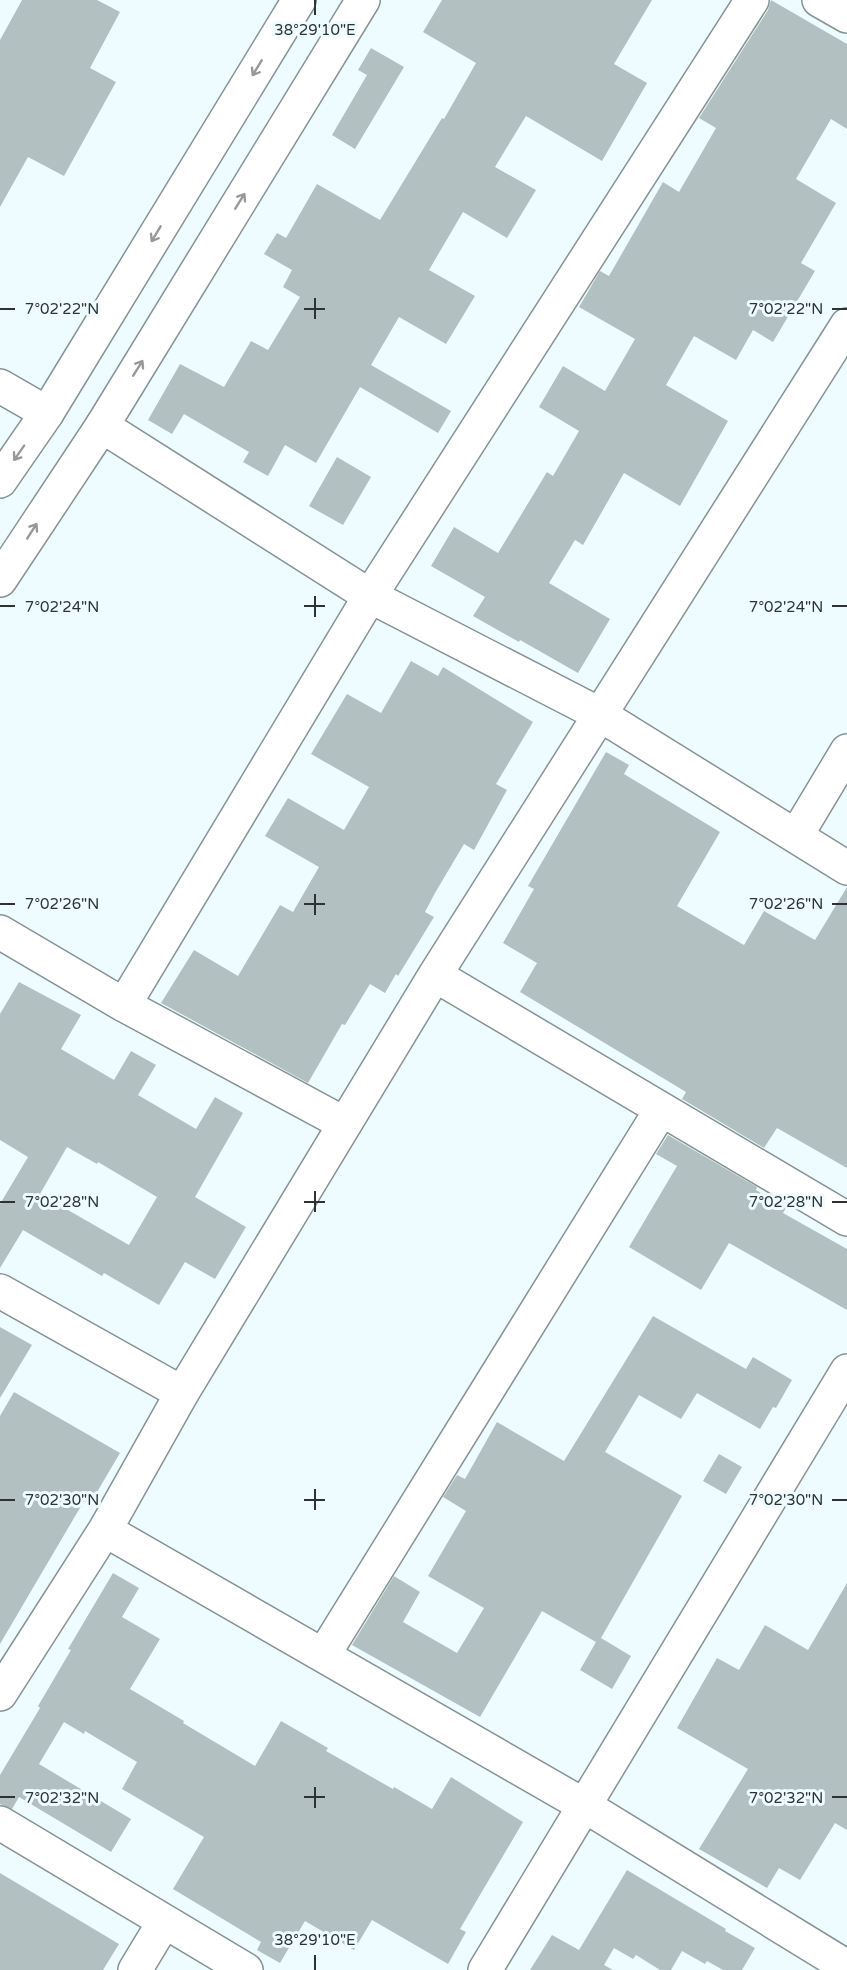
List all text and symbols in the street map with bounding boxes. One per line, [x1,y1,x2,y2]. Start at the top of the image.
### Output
text: 38°29'10"E [274,21,356,39]
one-way arrow [251,59,263,76]
one-way arrow [234,193,246,210]
one-way arrow [149,225,161,242]
text: 7°02'22"N [25,300,99,318]
text: 7°02'22"N [749,300,823,318]
one-way arrow [131,359,144,376]
one-way arrow [13,445,25,461]
one-way arrow [26,524,38,540]
text: 7°02'24"N [25,598,99,616]
text: 7°02'24"N [749,598,823,616]
text: 7°02'26"N [25,895,99,913]
text: 7°02'26"N [749,895,823,913]
text: 7°02'28"N [25,1193,99,1211]
text: 7°02'28"N [749,1193,823,1211]
text: 7°02'30"N [25,1491,99,1509]
text: 7°02'30"N [749,1491,823,1509]
text: 7°02'32"N [25,1789,99,1807]
text: 7°02'32"N [749,1789,823,1807]
text: 38°29'10"E [274,1931,356,1949]

